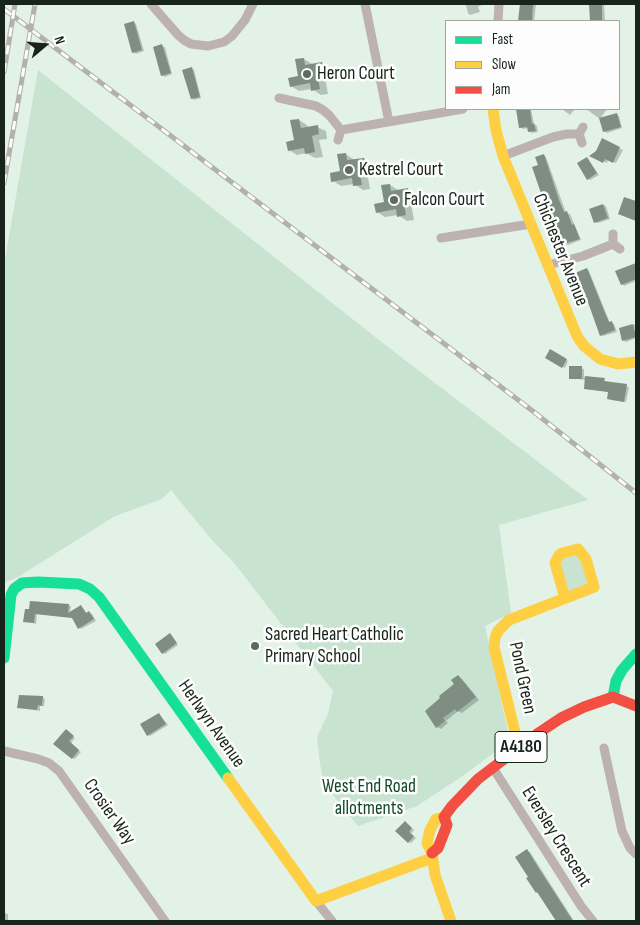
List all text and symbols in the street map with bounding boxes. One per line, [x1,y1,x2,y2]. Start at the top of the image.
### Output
north arrow [20,20,70,70]
legend [445,20,620,110]
text: Fast [492,30,513,49]
text: N [50,34,69,46]
text: Slow [492,55,516,74]
place label: Heron Court [317,63,395,85]
marker: Heron Court [301,68,313,80]
text: Jam [492,80,510,99]
place label: Kestrel Court [359,159,443,181]
marker: Kestrel Court [343,164,355,176]
place label: Falcon Court [404,189,485,211]
street label: Chichester Avenue [527,190,593,310]
marker: Falcon Court [388,194,400,206]
place label: Sacred Heart Catholic Primary School [265,624,404,668]
marker: Sacred Heart Catholic Primary School [249,640,261,652]
street label: Pond Green [503,640,541,716]
street label: Herlwyn Avenue [172,676,250,772]
road number: A4180 [495,732,547,762]
street label: Crosier Way [78,775,140,849]
park label: West End Road allotments [322,776,416,820]
street label: Eversley Crescent [516,783,596,891]

